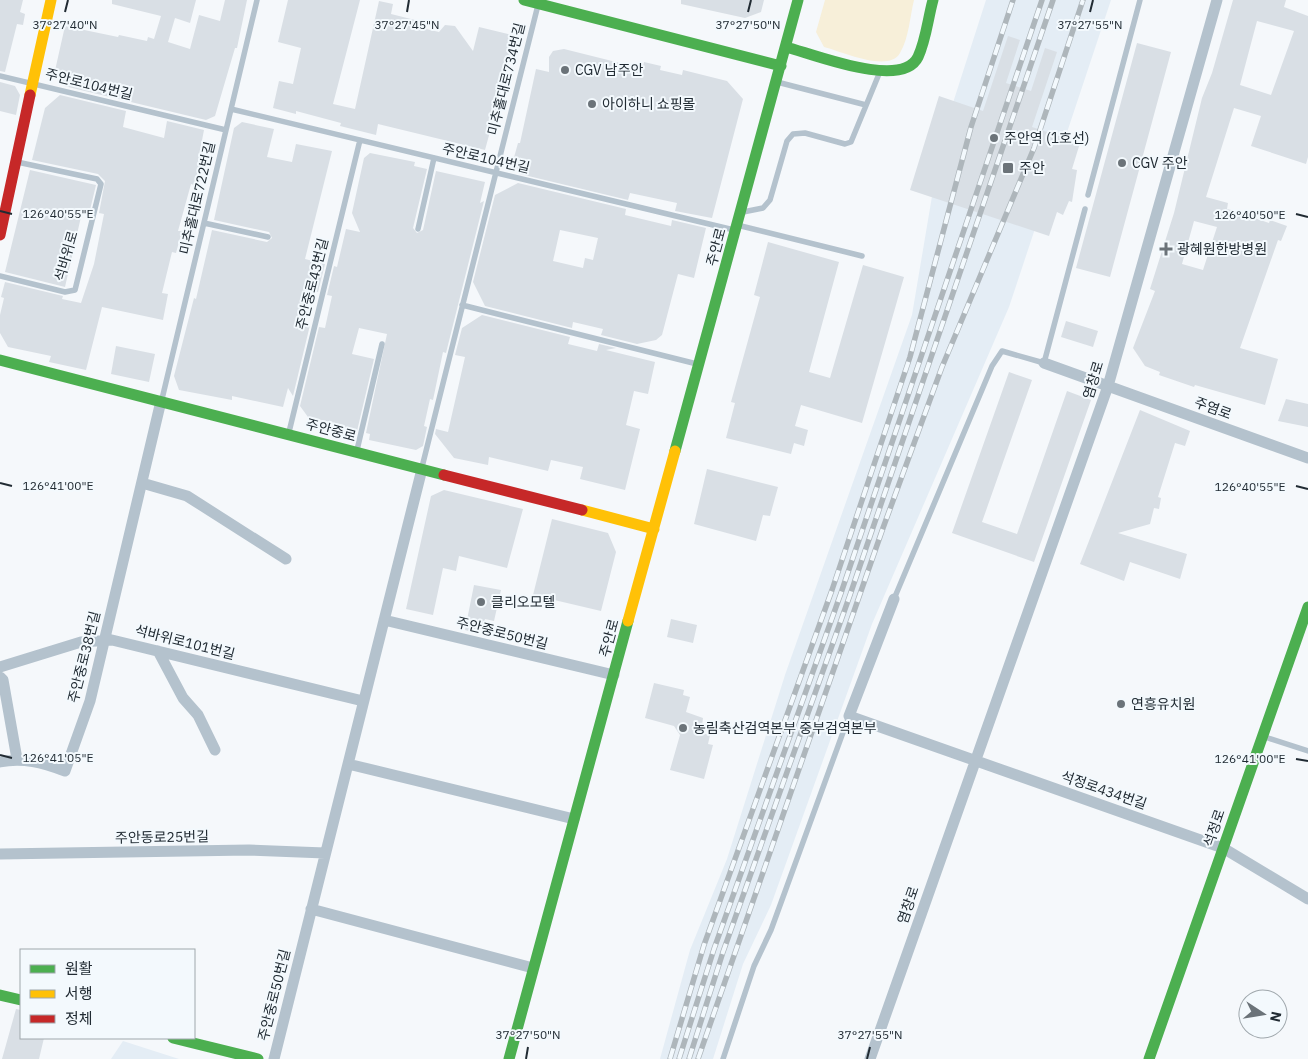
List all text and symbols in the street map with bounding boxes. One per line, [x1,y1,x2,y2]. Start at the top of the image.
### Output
text: 37°27'40"N [32,17,98,32]
text: 37°27'45"N [374,17,440,32]
text: 37°27'50"N [715,17,781,32]
text: 37°27'55"N [1057,17,1123,32]
street label: 미추홀대로734번길 [483,21,529,137]
place label: CGV 남주안 [575,61,644,79]
street label: 주안로104번길 [43,64,135,104]
marker: CGV 남주안 [559,64,571,76]
place label: 아이하니 쇼핑몰 [602,95,696,113]
marker: 아이하니 쇼핑몰 [586,98,598,110]
place label: 주안역 (1호선) [1004,129,1089,147]
marker: 주안역 (1호선) [988,132,1000,144]
street label: 주안로104번길 [440,139,532,177]
street label: 미추홀대로722번길 [175,140,219,256]
place label: CGV 주안 [1132,154,1188,172]
marker: CGV 주안 [1116,157,1128,169]
place label: 주안 [1019,159,1045,177]
marker: 주안 [1001,161,1015,175]
text: 126°40'55"E [23,206,93,221]
text: 126°40'50"E [1215,207,1285,222]
street label: 주안로 [702,226,730,268]
street label: 석바위로 [50,229,82,283]
street label: 주안중로43번길 [292,236,332,332]
place label: 광혜원한방병원 [1177,240,1267,258]
marker: 광혜원한방병원 [1159,242,1173,256]
street label: 염창로 [1079,359,1107,401]
street label: 주염로 [1192,393,1234,423]
street label: 주안중로 [304,415,358,445]
text: 126°41'00"E [23,478,93,493]
text: 126°40'55"E [1215,479,1285,494]
place label: 클리오모텔 [491,593,555,611]
marker: 클리오모텔 [475,596,487,608]
street label: 주안중로38번길 [64,609,104,705]
street label: 주안중로50번길 [454,613,550,653]
street label: 주안로 [595,617,623,659]
street label: 석바위로101번길 [133,621,237,663]
place label: 연흥유치원 [1131,695,1195,713]
marker: 연흥유치원 [1115,698,1127,710]
place label: 농림축산검역본부 중부검역본부 [693,719,877,737]
marker: 농림축산검역본부 중부검역본부 [677,722,689,734]
text: 126°41'05"E [23,750,93,765]
text: 126°41'00"E [1215,751,1285,766]
street label: 석정로434번길 [1059,767,1149,813]
street label: 석정로 [1199,807,1229,849]
street label: 주안동로25번길 [115,827,209,847]
street label: 염창로 [893,884,923,926]
street label: 주안중로50번길 [254,947,294,1043]
legend [20,949,195,1039]
text: 원활 [65,959,93,978]
text: 서행 [65,984,93,1003]
north arrow [1238,989,1288,1039]
text: 정체 [65,1009,93,1028]
text: N [1266,1010,1286,1024]
text: 37°27'50"N [495,1027,561,1042]
text: 37°27'55"N [837,1027,903,1042]

